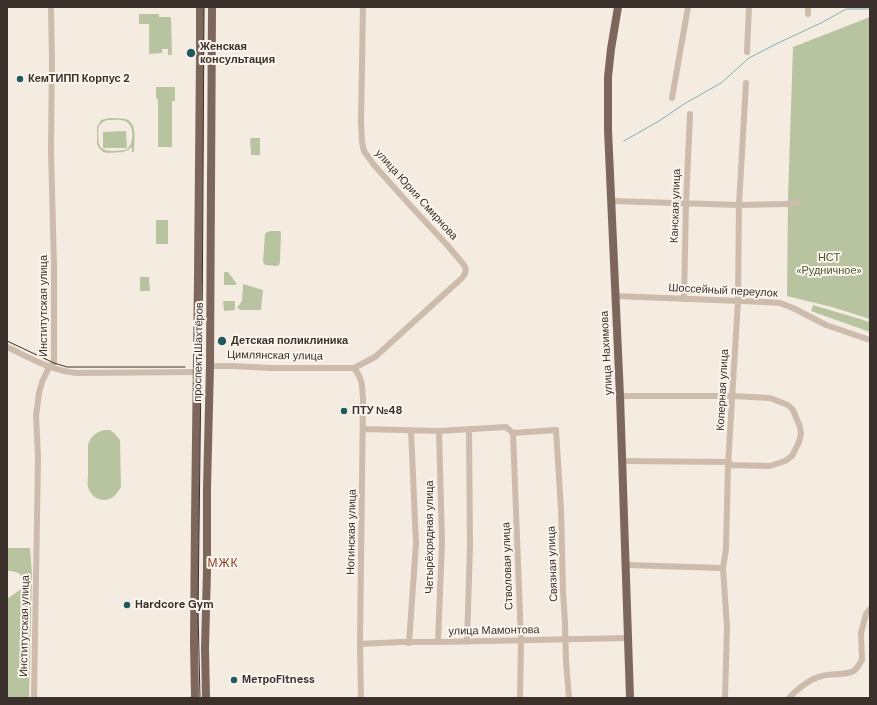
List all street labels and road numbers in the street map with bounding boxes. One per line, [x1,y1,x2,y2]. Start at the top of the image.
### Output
street label: улица Юрия Смирнова [372,147,460,243]
street label: Канская улица [668,169,684,243]
street label: Институтская улица [37,255,51,357]
street label: Шоссейный переулок [668,282,778,300]
street label: проспект Шахтёров [192,302,206,402]
street label: улица Нахимова [598,311,616,395]
street label: Цимлянская улица [227,349,323,363]
street label: Коперная улица [714,349,732,431]
street label: Четырёхрядная улица [423,480,437,594]
street label: Ногинская улица [345,489,359,575]
street label: Стволовая улица [500,522,516,610]
street label: Связная улица [545,526,561,602]
street label: Институтская улица [18,575,32,677]
street label: улица Мамонтова [448,624,540,638]

